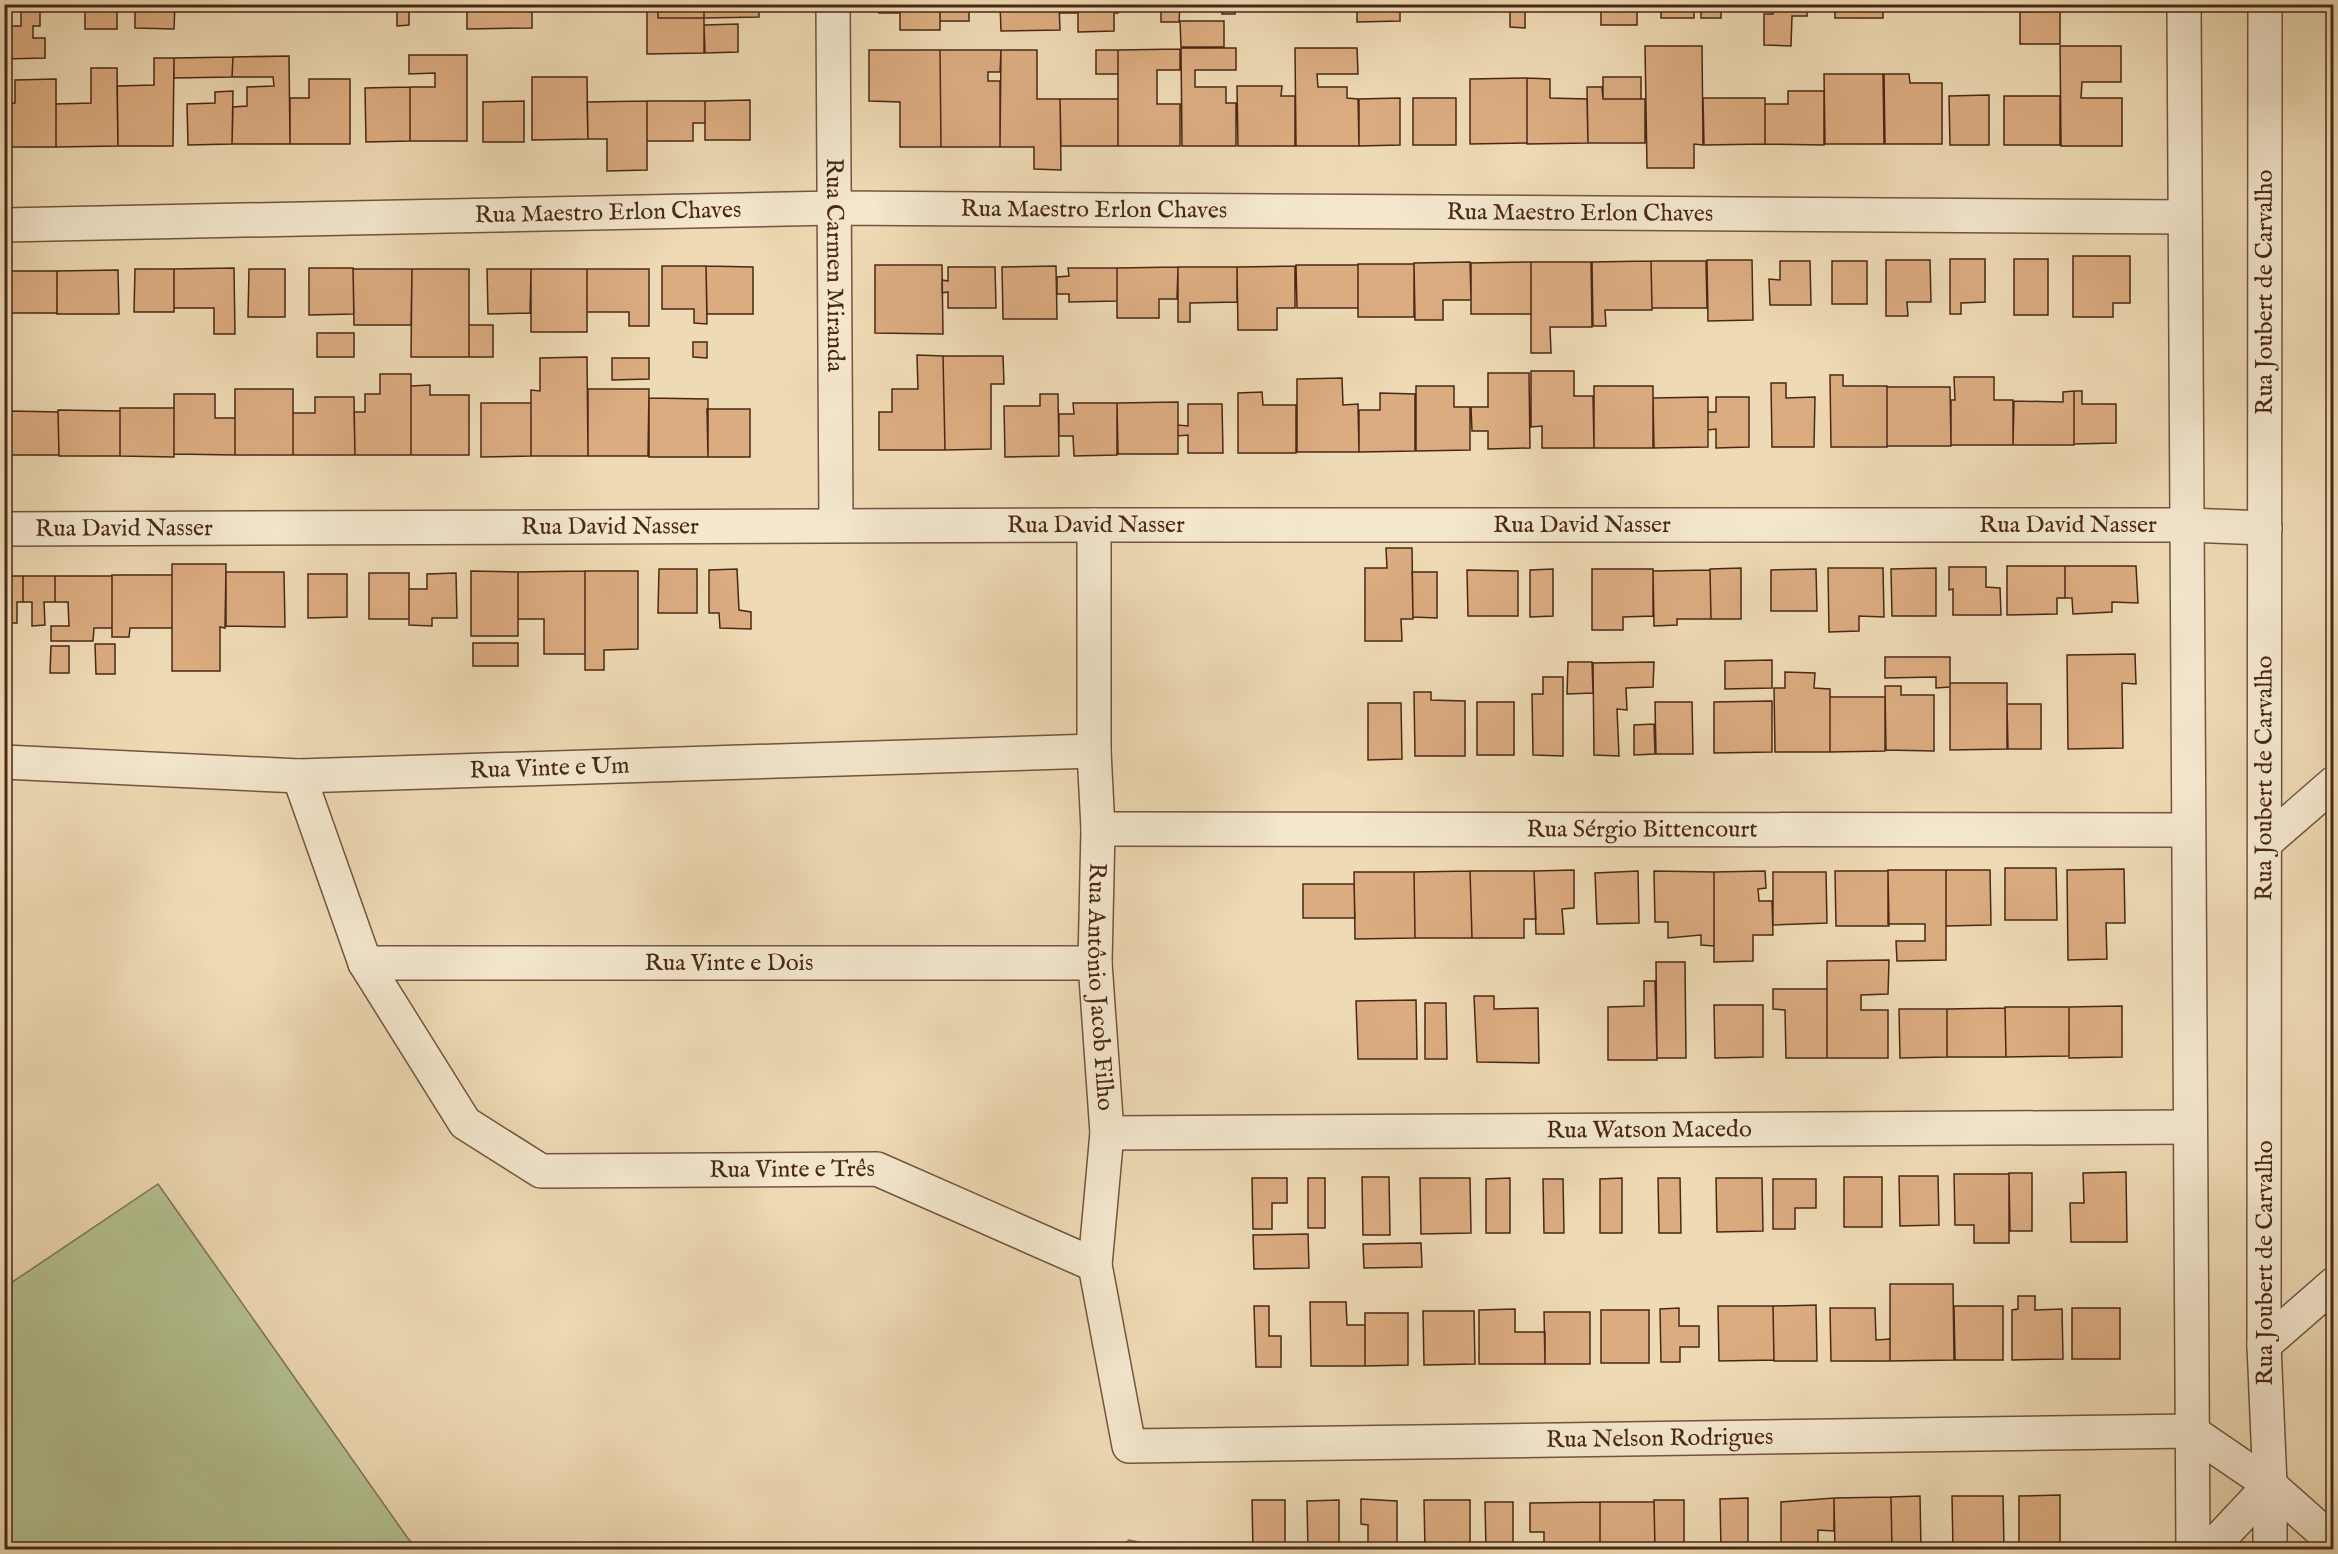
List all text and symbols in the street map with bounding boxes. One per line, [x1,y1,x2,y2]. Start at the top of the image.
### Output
street label: Rua Carmen Miranda [818,158,851,373]
street label: Rua Joubert de Carvalho [2249,169,2280,415]
street label: Rua Maestro Erlon Chaves [960,193,1227,226]
street label: Rua Maestro Erlon Chaves [474,194,742,231]
street label: Rua Maestro Erlon Chaves [1446,197,1713,229]
street label: Rua David Nasser [1007,510,1185,541]
street label: Rua David Nasser [1493,510,1671,541]
street label: Rua David Nasser [1979,510,2157,541]
street label: Rua David Nasser [521,511,699,543]
street label: Rua David Nasser [35,513,213,544]
street label: Rua Joubert de Carvalho [2249,655,2280,901]
street label: Rua Vinte e Um [469,750,630,786]
street label: Rua Sérgio Bittencourt [1526,814,1758,845]
street label: Rua Antônio Jacob Filho [1079,862,1121,1112]
street label: Rua Vinte e Dois [645,948,813,979]
street label: Rua Watson Macedo [1546,1114,1752,1146]
street label: Rua Joubert de Carvalho [2250,1140,2281,1386]
street label: Rua Vinte e Três [709,1154,875,1185]
street label: Rua Nelson Rodrigues [1546,1421,1774,1456]

